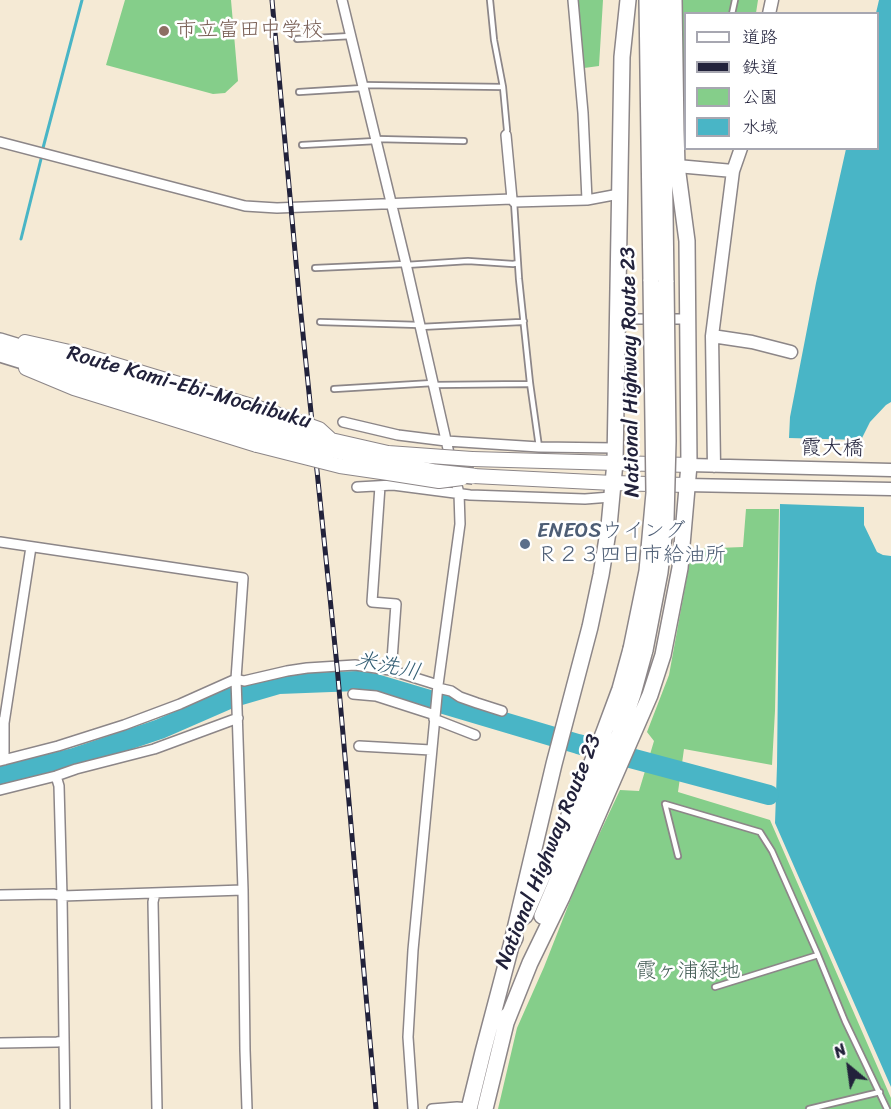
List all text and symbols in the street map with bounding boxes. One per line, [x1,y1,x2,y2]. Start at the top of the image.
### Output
legend [684,12,879,150]
place label: 市立富田中学校 [176,18,323,44]
text: 道路 [742,21,778,53]
marker: 市立富田中学校 [157,24,171,38]
text: 鉄道 [742,51,778,83]
text: 公園 [742,81,778,113]
text: 水域 [742,111,778,143]
street label: National Highway Route 23 [616,247,646,497]
street label: Route Kami-Ebi-Mochibuku [64,341,314,435]
street label: 霞大橋 [800,436,864,462]
place label: ENEOSウイング Ｒ２３四日市給油所 [537,519,726,569]
marker: ENEOSウイング Ｒ２３四日市給油所 [518,537,532,551]
water label: 米洗川 [353,647,423,687]
street label: National Highway Route 23 [490,731,608,973]
park label: 霞ヶ浦緑地 [636,959,740,985]
text: N [828,1035,852,1066]
north arrow [819,1037,879,1097]

